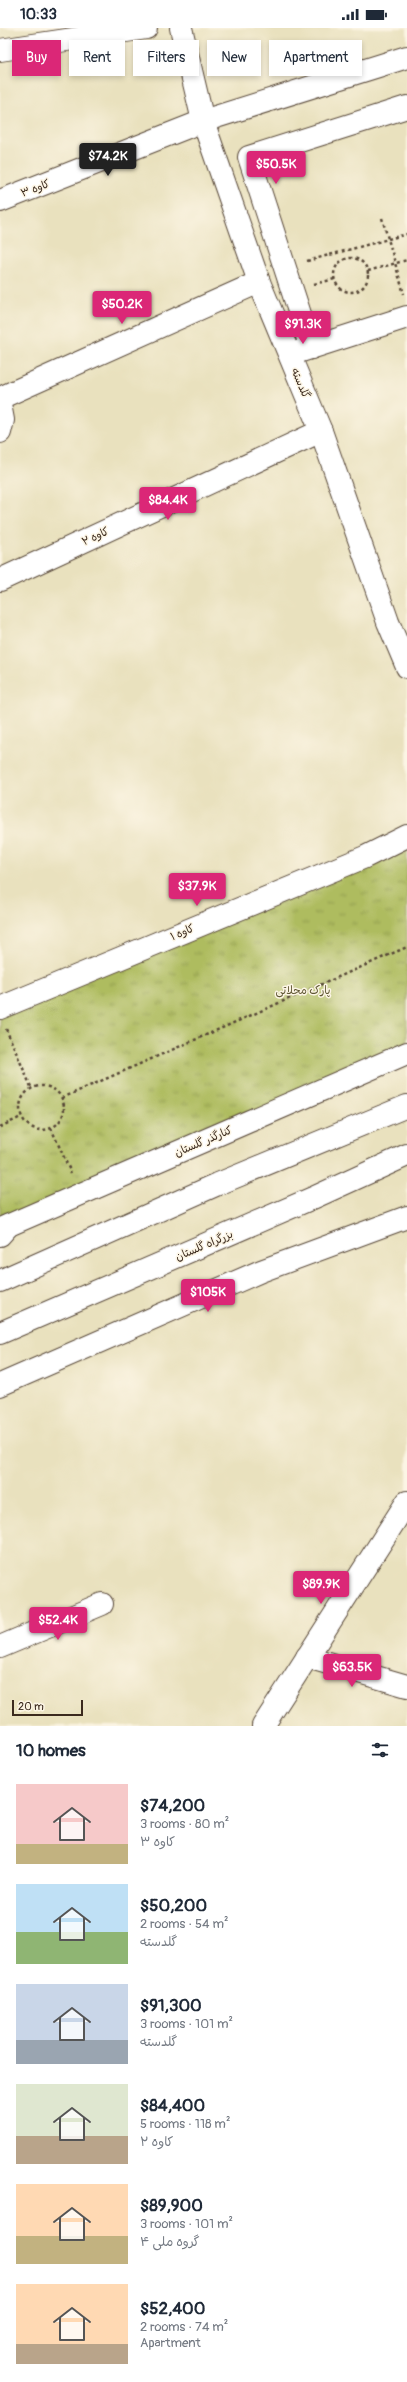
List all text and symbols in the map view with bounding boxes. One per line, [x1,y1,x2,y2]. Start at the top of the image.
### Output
text: 10:33 [20,5,57,24]
chip: Buy [12,40,61,76]
chip: Rent [69,40,125,76]
chip: Filters [133,40,199,76]
chip: New [207,40,261,76]
chip: Apartment [269,40,362,76]
pin: $74.2K [75,143,141,177]
text: $74.2K [88,148,128,164]
pin: $50.5K [243,151,309,185]
text: $50.5K [256,156,296,172]
street label: کاوه ۳ [19,177,52,200]
pin: $50.2K [89,291,155,325]
text: $50.2K [102,296,142,312]
pin: $91.3K [270,311,336,345]
text: $91.3K [285,316,321,332]
street label: گلدسته [288,366,313,401]
pin: $84.4K [135,487,201,521]
text: $84.4K [148,492,188,508]
street label: کاوه ۲ [80,524,111,548]
pin: $37.9K [164,873,230,907]
text: $37.9K [178,878,216,894]
street label: کاوه ۱ [168,922,196,943]
park label: پارک محلاتی [275,984,331,998]
street label: کنارگذر گلستان [172,1123,234,1159]
street label: بزرگراه گلستان [173,1227,235,1264]
pin: $105K [180,1279,236,1313]
text: $105K [190,1284,226,1300]
pin: $89.9K [288,1571,354,1605]
text: $89.9K [302,1576,340,1592]
pin: $52.4K [25,1607,91,1641]
text: $52.4K [38,1612,78,1628]
pin: $63.5K [319,1654,385,1688]
text: $63.5K [332,1659,372,1675]
scale bar [12,1698,83,1717]
text: 20 m [18,1700,44,1713]
icon: filters [369,1739,391,1761]
text: 10 homes [16,1740,86,1761]
text: $74,200 [140,1795,205,1816]
icon: home [48,1800,96,1848]
text: 3 rooms · 80 m² [140,1816,229,1832]
text: کاوه ۳ [140,1834,175,1850]
text: $50,200 [140,1895,207,1916]
icon: home [48,1900,96,1948]
text: 2 rooms · 54 m² [140,1916,228,1932]
text: گلدسته [140,1934,177,1950]
text: $91,300 [140,1995,202,2016]
icon: home [48,2000,96,2048]
text: 3 rooms · 101 m² [140,2016,233,2032]
text: گلدسته [140,2034,177,2050]
text: $84,400 [140,2095,205,2116]
icon: home [48,2100,96,2148]
text: 5 rooms · 118 m² [140,2116,230,2132]
text: کاوه ۲ [140,2134,173,2150]
text: $89,900 [140,2195,203,2216]
icon: home [48,2200,96,2248]
text: 3 rooms · 101 m² [140,2216,233,2232]
text: گروه ملی ۴ [140,2234,200,2250]
text: $52,400 [140,2298,205,2319]
icon: home [48,2300,96,2348]
text: 2 rooms · 74 m² [140,2319,228,2335]
text: Apartment [140,2335,201,2351]

